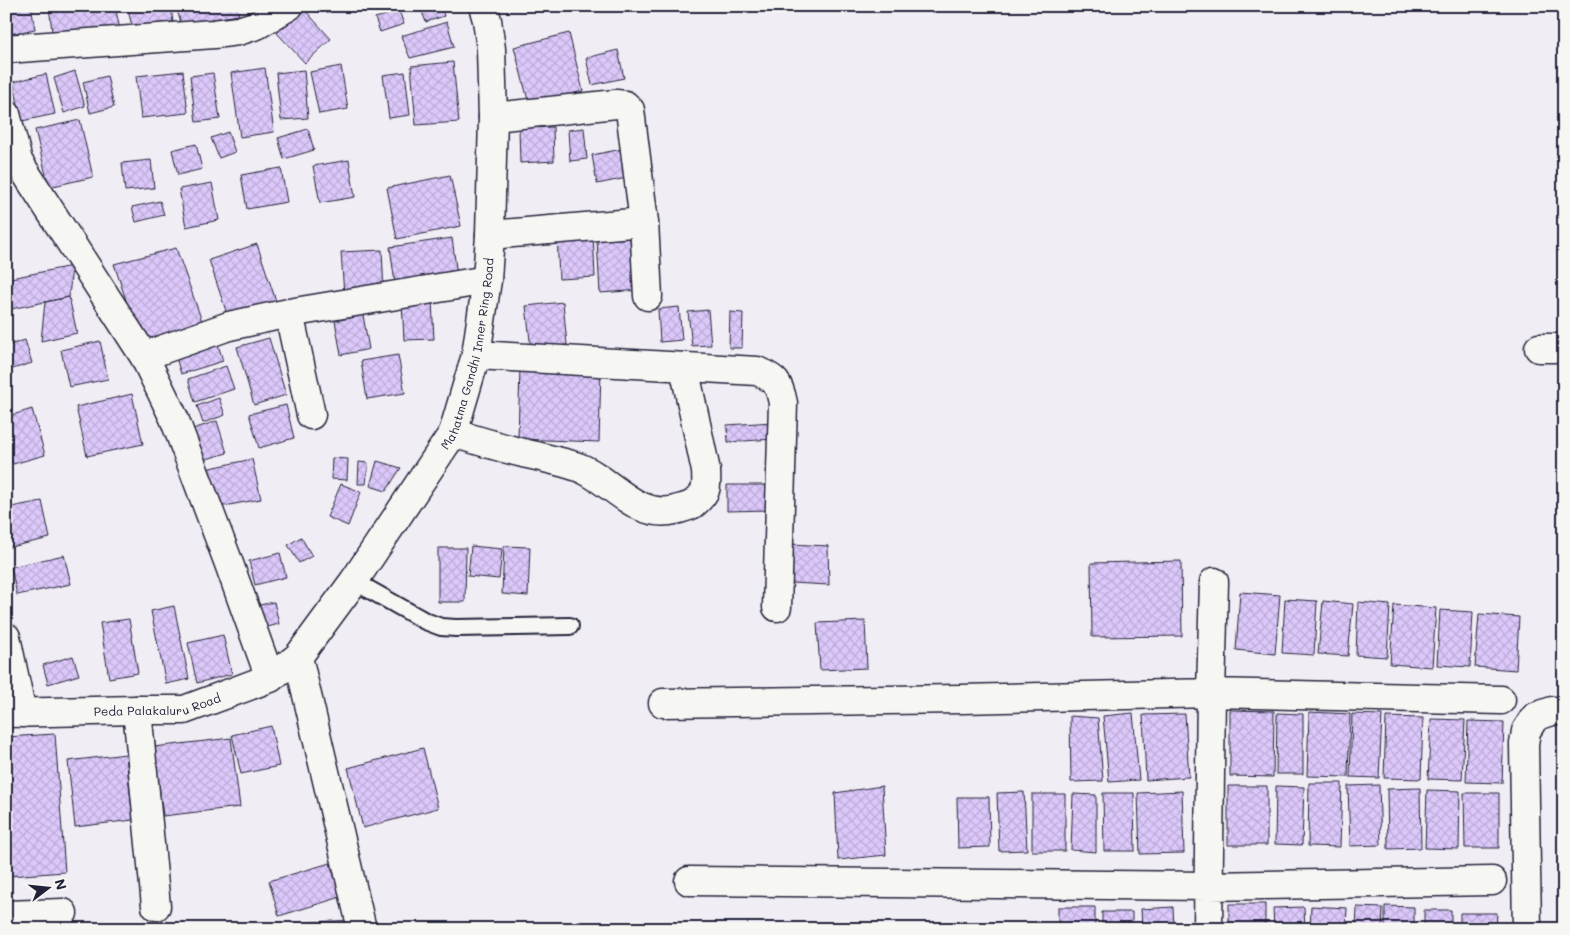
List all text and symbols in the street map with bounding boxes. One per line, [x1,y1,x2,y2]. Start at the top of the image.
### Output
street label: Mahatma Gandhi Inner Ring Road [436,257,496,452]
street label: Peda Palakaluru Road [93,689,223,719]
north arrow [22,862,72,912]
text: N [50,877,72,892]

